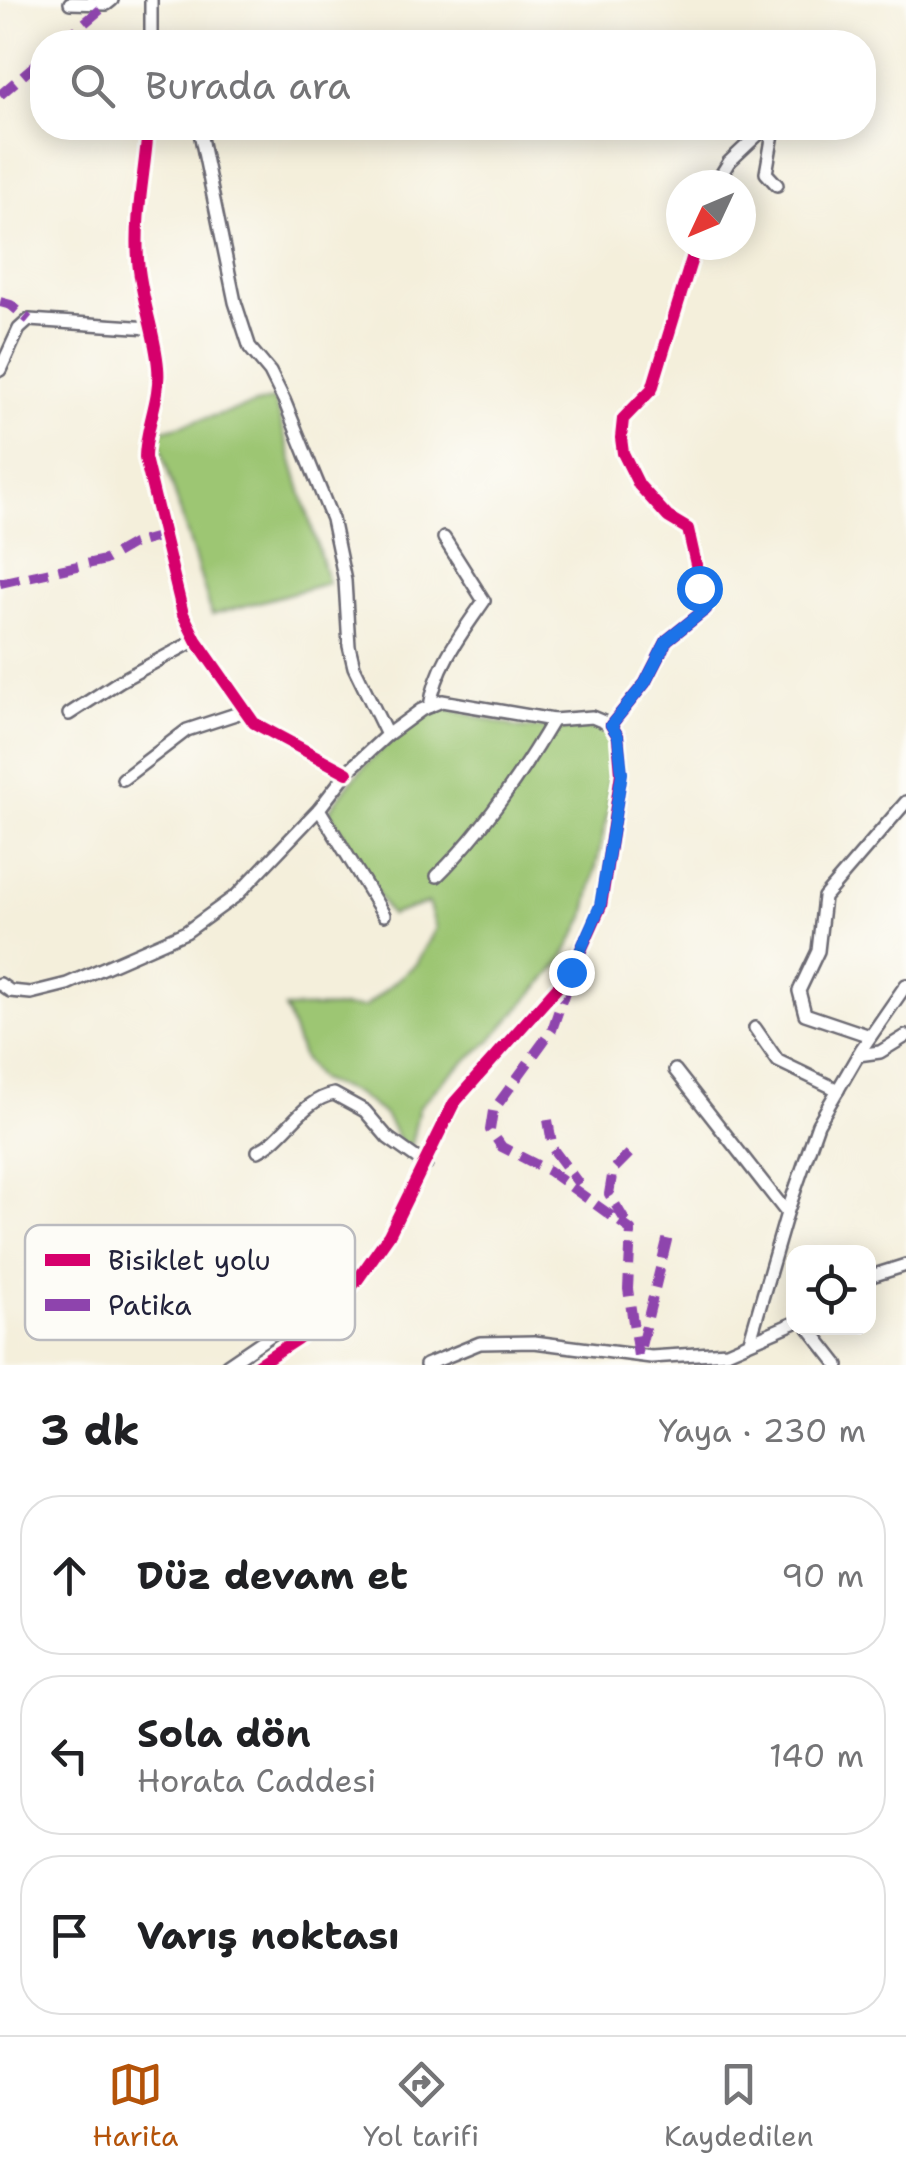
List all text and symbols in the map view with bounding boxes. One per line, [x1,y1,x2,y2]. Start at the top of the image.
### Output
search box [30,30,876,140]
icon: search [65,58,120,113]
text: Burada ara [145,60,351,111]
north arrow [666,170,756,260]
route start [677,566,723,612]
route end [549,950,595,996]
legend [25,1225,355,1340]
text: Bisiklet yolu [108,1241,271,1279]
map controls [786,1245,876,1335]
button: locate [786,1245,876,1335]
text: Patika [108,1286,192,1324]
text: 3 dk [40,1402,140,1458]
text: Yaya · 230 m [659,1409,866,1452]
icon: ahead [42,1548,97,1603]
text: Düz devam et [137,1550,408,1601]
text: 90 m [781,1554,864,1597]
text: Sola dön [137,1708,311,1759]
icon: left [42,1728,97,1783]
text: 140 m [769,1734,864,1777]
text: Horata Caddesi [137,1759,376,1802]
icon: arrive [42,1908,97,1963]
text: Varış noktası [137,1910,400,1961]
tab: Harita [92,2057,178,2155]
tab: Yol tarifi [363,2057,479,2155]
tab: Kaydedilen [664,2057,814,2155]

